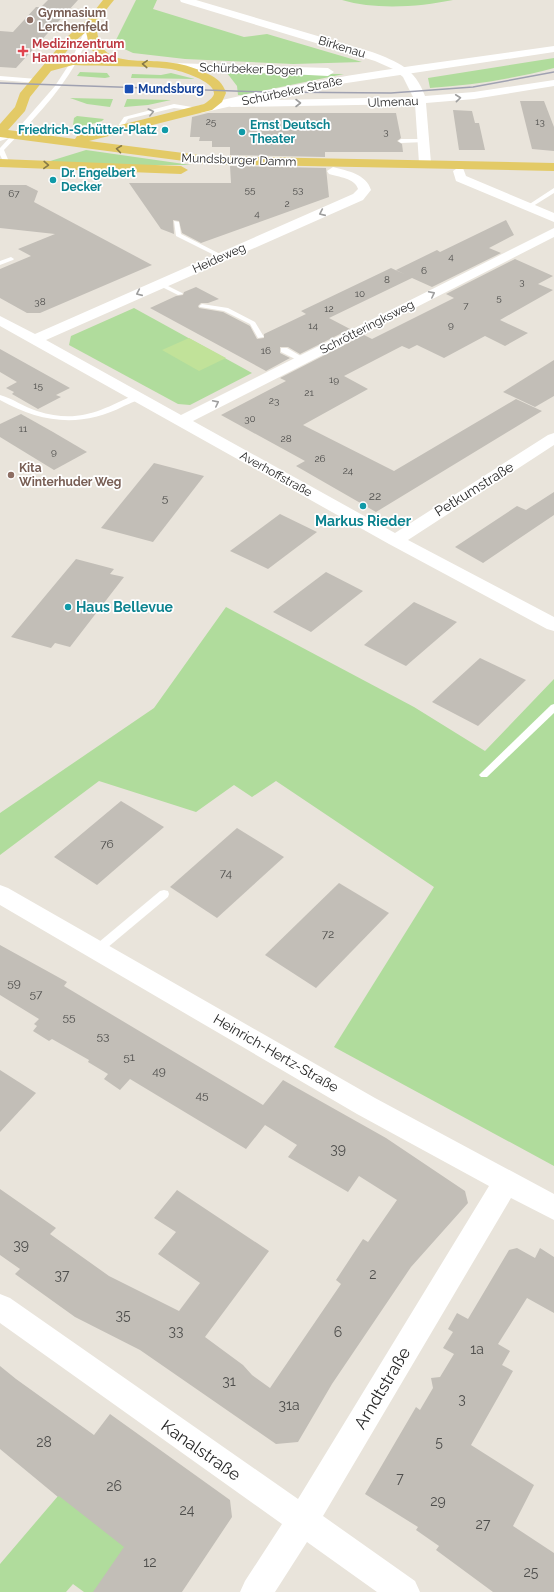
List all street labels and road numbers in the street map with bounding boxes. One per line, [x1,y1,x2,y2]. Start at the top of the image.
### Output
street label: Birkenau [317,33,367,61]
street label: Schürbeker Bogen [199,60,303,78]
street label: Schürbeker Straße [241,74,343,108]
street label: Ulmenau [367,94,419,110]
street label: Mundsburger Damm [181,151,297,169]
street label: Heideweg [190,240,248,276]
street label: Schrötteringksweg [317,297,417,357]
street label: Averhoffstraße [237,448,315,500]
street label: Petkumstraße [432,458,516,520]
street label: Heinrich-Hertz-Straße [211,1011,341,1095]
street label: Arndtstraße [350,1343,414,1433]
street label: Kanalstraße [157,1415,245,1485]

